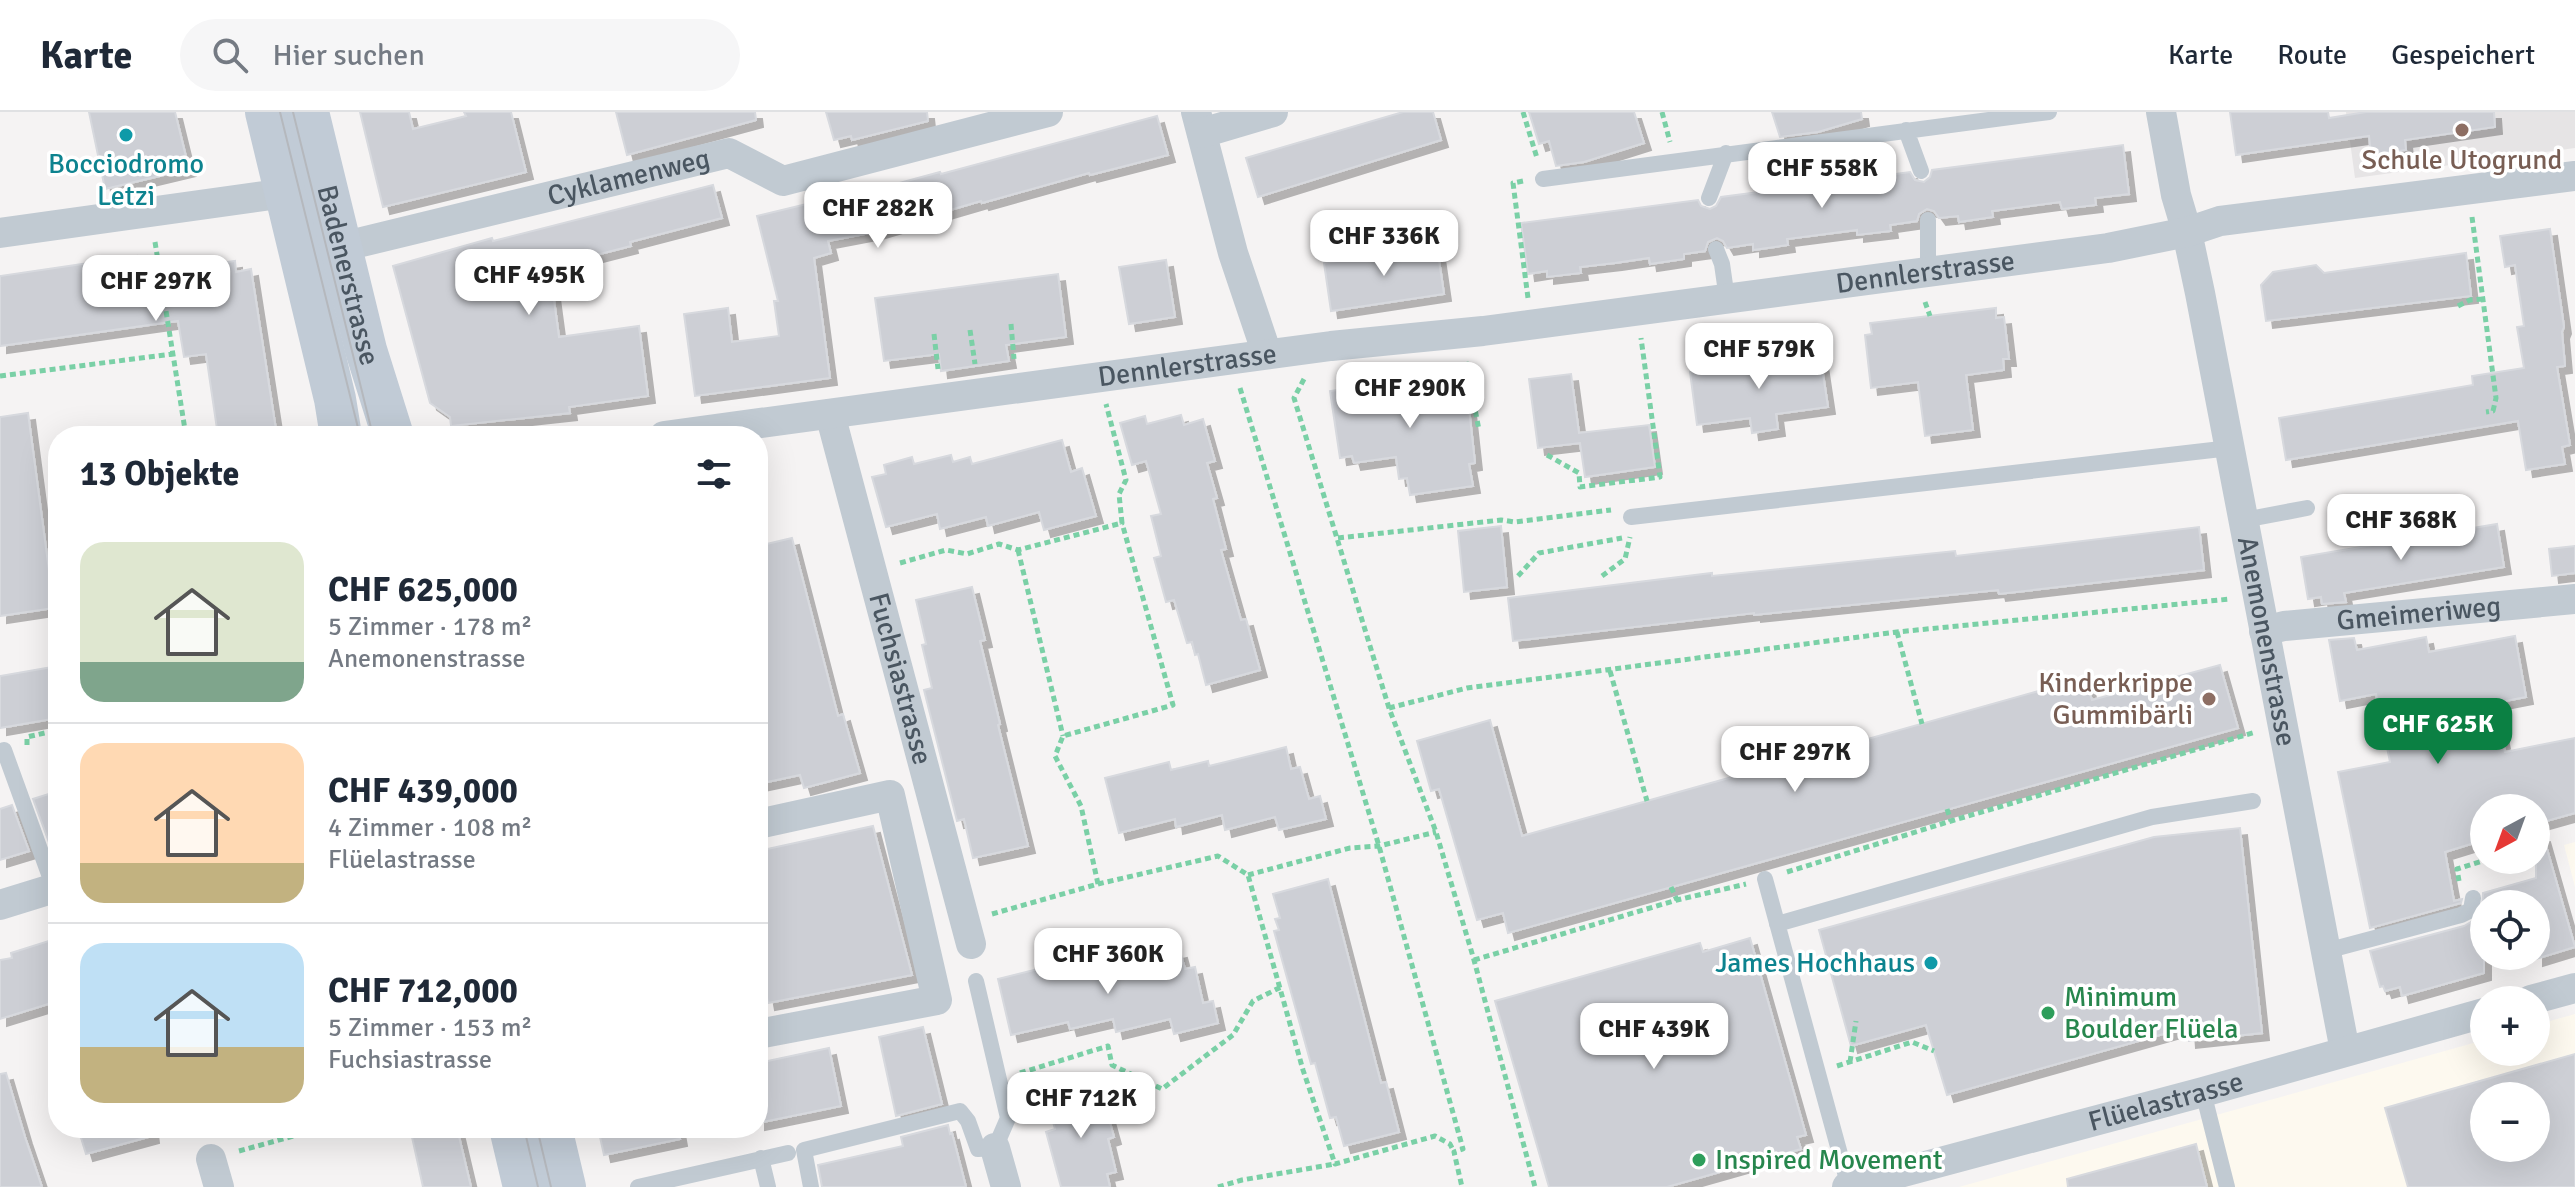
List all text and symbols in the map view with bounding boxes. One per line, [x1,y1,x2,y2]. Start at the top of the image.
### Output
search box [180,19,740,91]
text: Karte [40,32,132,79]
icon: search [208,33,252,77]
text: Hier suchen [272,37,425,74]
text: Karte [2168,38,2233,72]
text: Route [2277,38,2347,72]
text: Gespeichert [2391,38,2535,72]
marker: Schule Utogrund [2453,121,2471,139]
marker: Bocciodromo Letzi [117,126,135,144]
street label: Cyklamenweg [544,141,713,213]
pin: CHF 558K [1739,142,1905,210]
place label: Schule Utogrund [2362,143,2562,177]
place label: Bocciodromo Letzi [48,147,204,213]
text: CHF 558K [1766,152,1878,184]
street label: Badenerstrasse [309,182,387,370]
pin: CHF 282K [795,182,961,250]
text: CHF 282K [822,192,934,224]
pin: CHF 336K [1301,210,1467,278]
text: CHF 336K [1328,220,1440,252]
street label: Dennlerstrasse [1834,244,2017,301]
pin: CHF 495K [446,249,612,317]
pin: CHF 297K [73,255,239,323]
text: CHF 495K [473,259,585,291]
text: CHF 297K [100,265,212,297]
pin: CHF 579K [1676,323,1842,391]
text: CHF 579K [1703,333,1815,365]
street label: Dennlerstrasse [1096,337,1279,394]
pin: CHF 290K [1327,362,1493,430]
text: CHF 290K [1354,372,1466,404]
icon: filters [692,452,736,496]
text: 13 Objekte [80,453,239,495]
pin: CHF 368K [2318,494,2484,562]
text: CHF 368K [2345,504,2457,536]
street label: Anemonenstrasse [2230,534,2303,749]
text: CHF 625,000 [328,569,518,611]
icon: home [144,574,240,670]
street label: Fuchsiastrasse [861,589,940,768]
street label: Gmeimeriweg [2335,589,2503,638]
text: 5 Zimmer · 178 m² [328,611,532,643]
text: Anemonenstrasse [328,643,526,675]
place label: Kinderkrippe Gummibärli [2038,666,2193,732]
marker: Kinderkrippe Gummibärli [2200,690,2218,708]
pin: CHF 625K [2355,698,2521,766]
text: CHF 625K [2382,708,2494,740]
pin: CHF 297K [1712,726,1878,794]
text: CHF 297K [1739,736,1851,768]
text: CHF 439,000 [328,770,518,812]
icon: home [144,775,240,871]
north arrow [2470,794,2550,874]
map controls [2470,794,2550,1162]
text: 4 Zimmer · 108 m² [328,812,532,844]
text: Flüelastrasse [328,844,476,876]
button: locate [2470,890,2550,970]
pin: CHF 360K [1025,928,1191,996]
text: CHF 360K [1052,938,1164,970]
place label: James Hochhaus [1715,946,1915,980]
marker: James Hochhaus [1922,954,1940,972]
text: CHF 712,000 [328,970,518,1012]
icon: home [144,975,240,1071]
place label: Minimum Boulder Flüela [2064,980,2238,1046]
button: + [2470,986,2550,1066]
pin: CHF 439K [1571,1003,1737,1071]
marker: Minimum Boulder Flüela [2039,1004,2057,1022]
text: 5 Zimmer · 153 m² [328,1012,532,1044]
text: CHF 439K [1598,1013,1710,1045]
text: Fuchsiastrasse [328,1044,492,1076]
street label: Flüelastrasse [2085,1065,2247,1139]
pin: CHF 712K [998,1072,1164,1140]
text: CHF 712K [1025,1082,1137,1114]
button: − [2470,1082,2550,1162]
place label: Inspired Movement [1715,1143,1943,1177]
marker: Inspired Movement [1690,1151,1708,1169]

